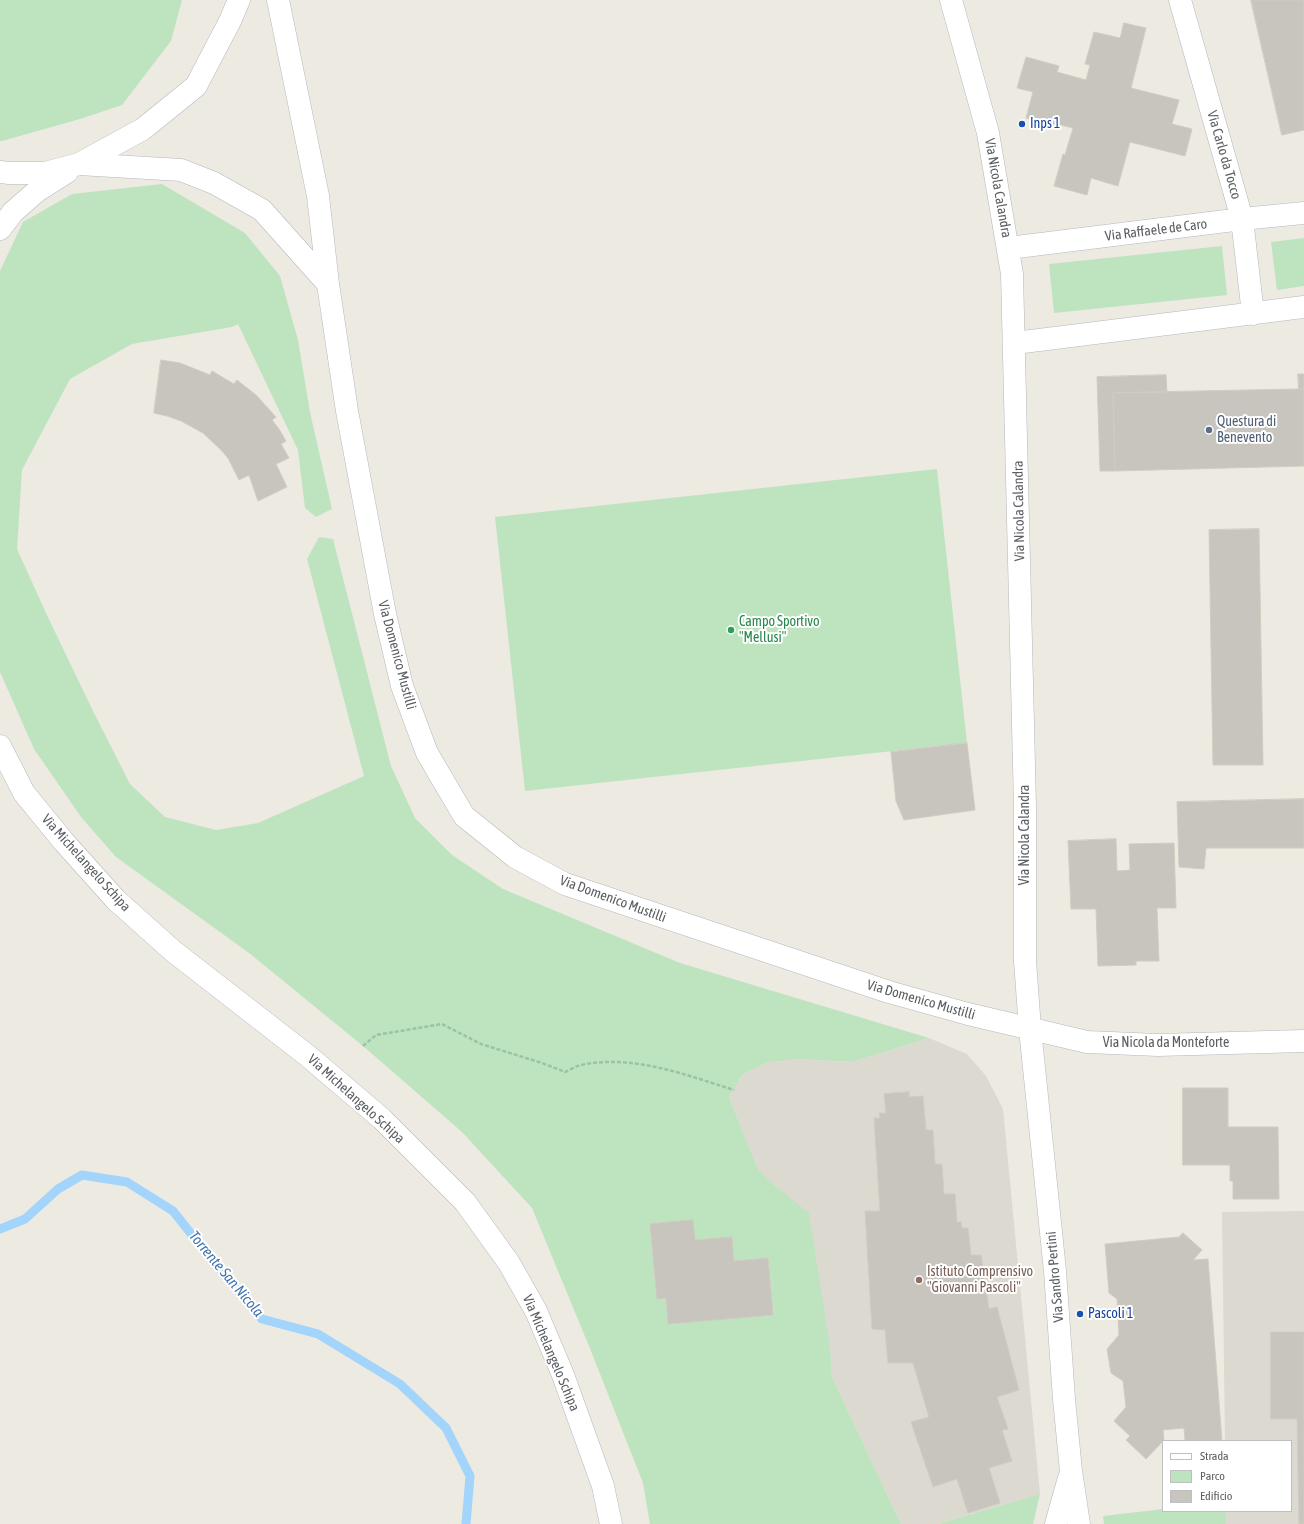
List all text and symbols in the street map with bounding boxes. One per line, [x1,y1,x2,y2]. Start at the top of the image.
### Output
street label: Via Carlo da Tocco [1203,109,1245,201]
place label: Inps 1 [1030,116,1060,132]
marker: Inps 1 [1017,119,1027,129]
street label: Via Nicola Calandra [981,137,1015,239]
street label: Via Raffaele de Caro [1104,215,1208,245]
place label: Questura di Benevento [1217,414,1276,446]
marker: Questura di Benevento [1204,425,1214,435]
street label: Via Nicola Calandra [1010,461,1028,561]
street label: Via Domenico Mustilli [374,599,420,711]
place label: Campo Sportivo "Mellusi" [739,614,820,646]
marker: Campo Sportivo "Mellusi" [726,625,736,635]
street label: Via Nicola Calandra [1017,785,1033,885]
street label: Via Michelangelo Schipa [38,811,134,915]
street label: Via Domenico Mustilli [557,872,669,926]
street label: Via Domenico Mustilli [865,976,977,1024]
street label: Via Nicola da Monteforte [1103,1035,1229,1051]
street label: Via Michelangelo Schipa [304,1051,408,1147]
water label: Torrente San Nicola [185,1227,267,1321]
street label: Via Sandro Pertini [1043,1231,1067,1323]
place label: Istituto Comprensivo "Giovanni Pascoli" [927,1264,1033,1296]
marker: Istituto Comprensivo "Giovanni Pascoli" [914,1275,924,1285]
street label: Via Michelangelo Schipa [519,1292,583,1414]
place label: Pascoli 1 [1088,1306,1133,1322]
marker: Pascoli 1 [1075,1309,1085,1319]
legend [1162,1440,1292,1512]
text: Strada [1200,1449,1229,1463]
text: Parco [1200,1469,1225,1483]
text: Edificio [1200,1489,1232,1503]

